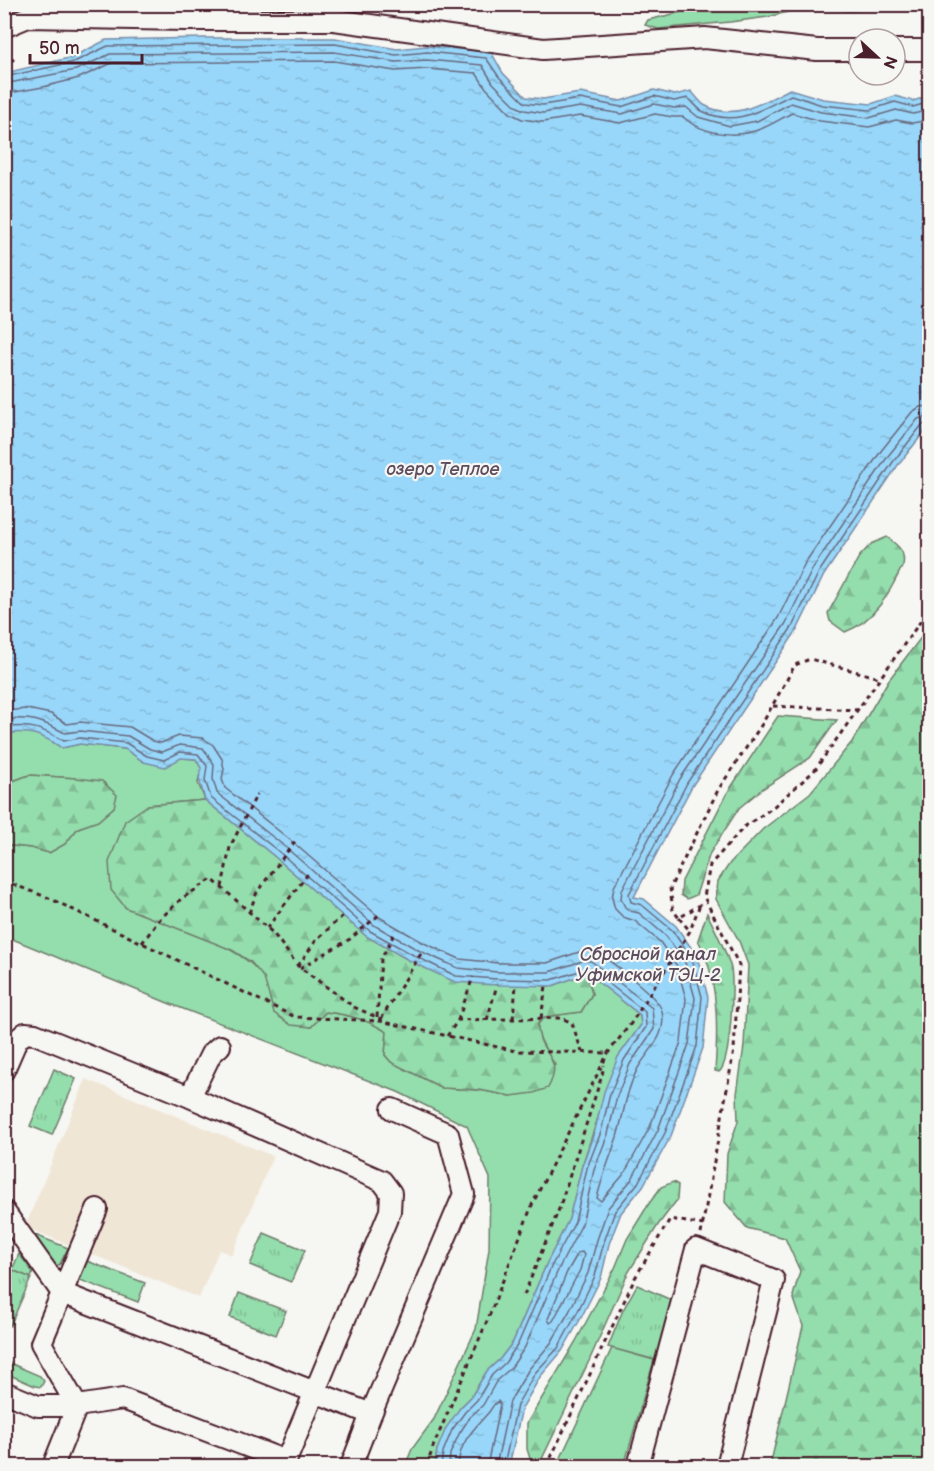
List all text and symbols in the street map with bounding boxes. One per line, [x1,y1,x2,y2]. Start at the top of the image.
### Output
scale bar [30,27,142,65]
north arrow [847,27,907,87]
text: 50 m [39,38,80,59]
text: N [878,53,901,71]
water label: озеро Теплое [386,459,500,480]
water label: Сбросной канал Уфимской ТЭЦ-2 [575,944,721,986]

